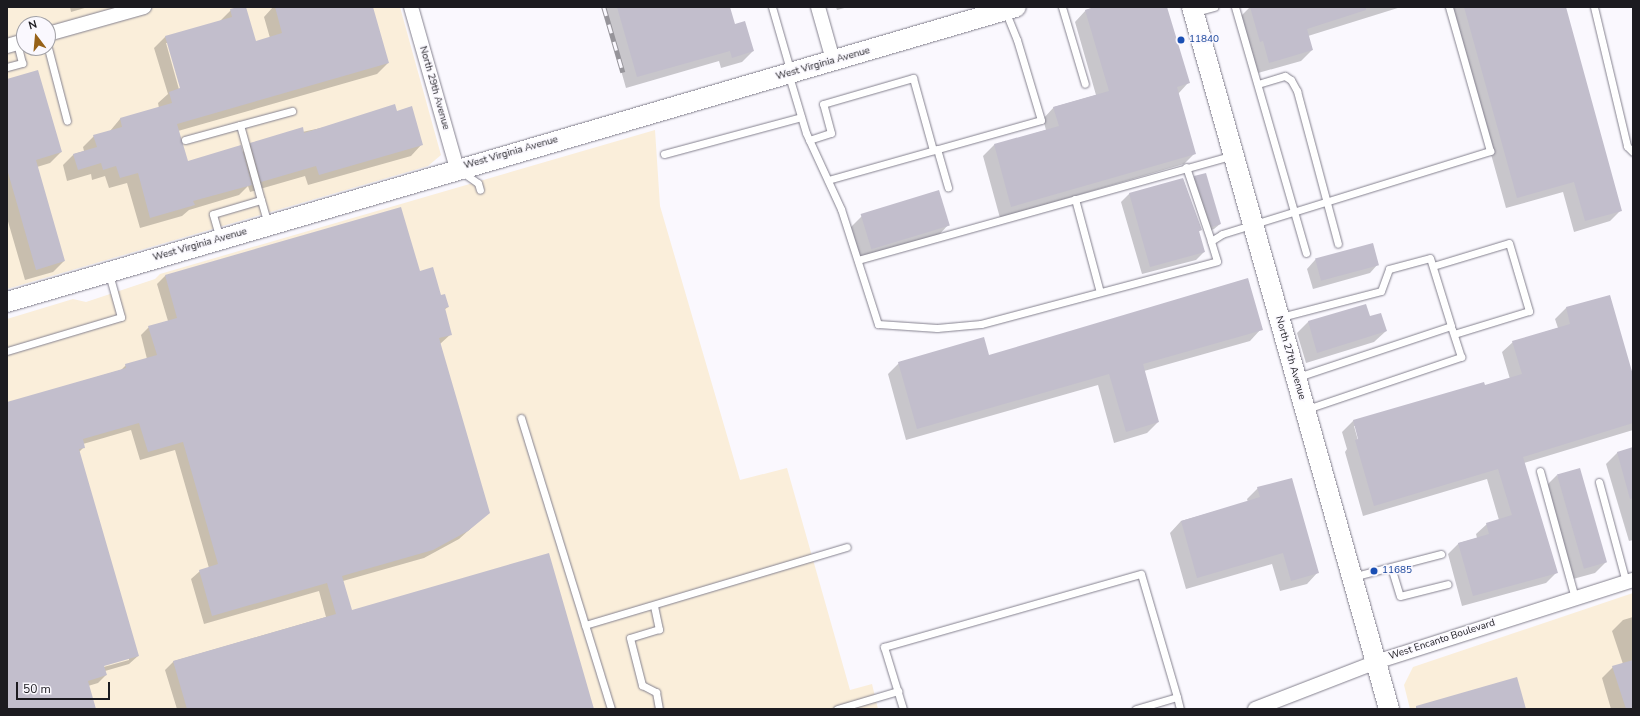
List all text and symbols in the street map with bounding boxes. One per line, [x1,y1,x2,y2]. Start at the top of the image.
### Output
north arrow [16,16,56,56]
text: N [27,17,39,33]
place label: 11840 [1189,34,1219,46]
marker: 11840 [1176,35,1186,45]
street label: North 29th Avenue [416,45,452,131]
street label: West Virginia Avenue [775,45,871,83]
street label: West Virginia Avenue [463,134,559,172]
street label: West Virginia Avenue [152,226,248,264]
street label: North 27th Avenue [1272,315,1308,401]
place label: 11685 [1382,565,1412,577]
marker: 11685 [1369,566,1379,576]
street label: West Encanto Boulevard [1387,617,1497,663]
scale bar [18,674,112,700]
text: 50 m [23,681,51,697]

